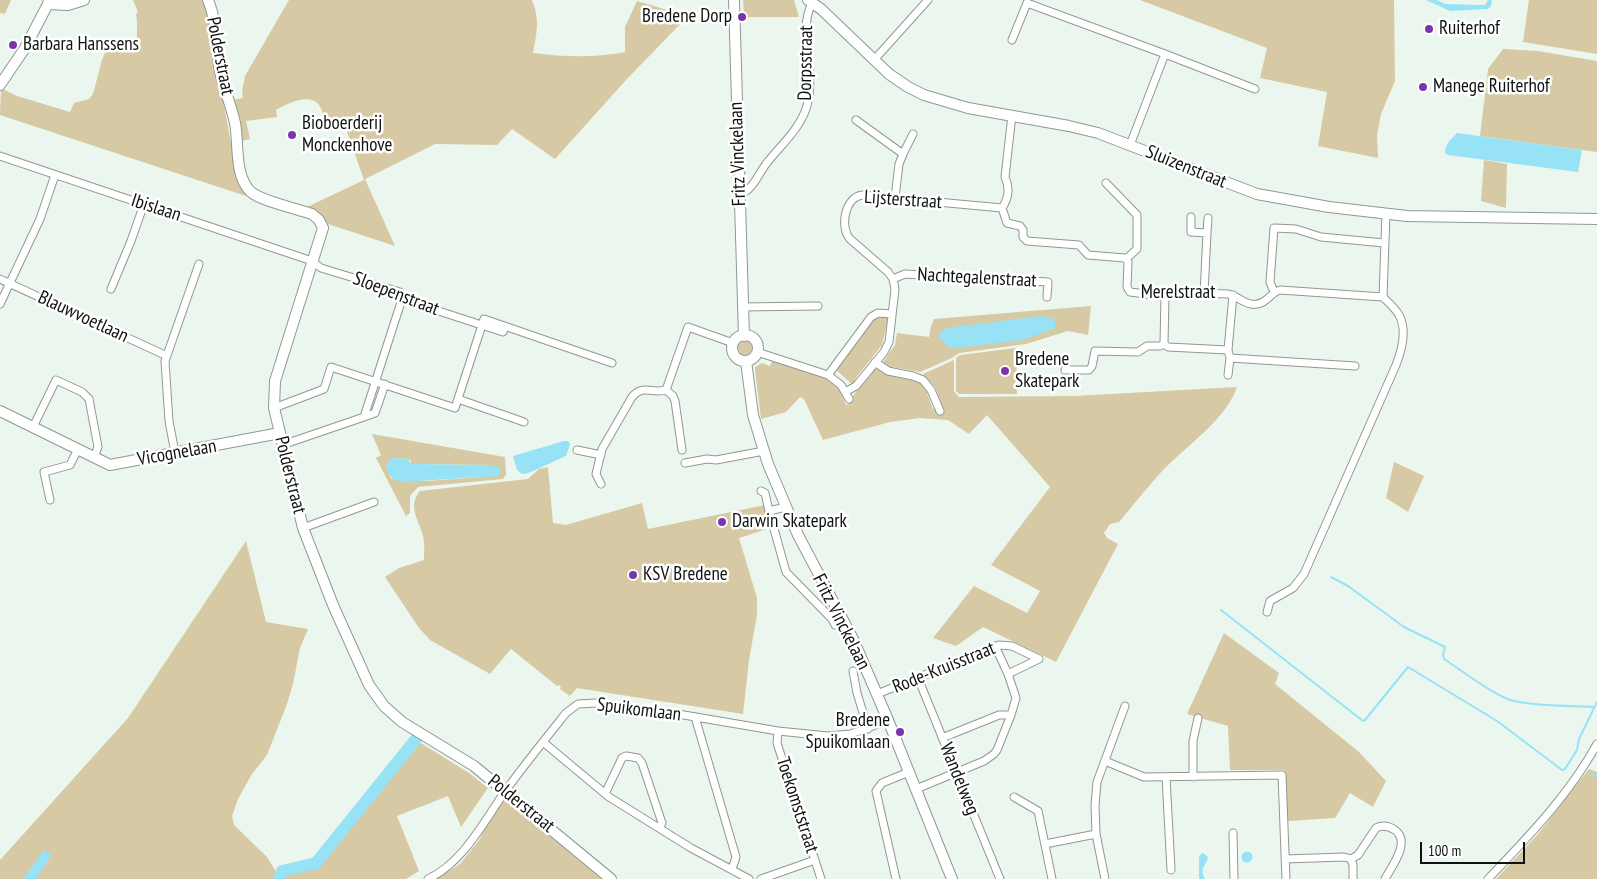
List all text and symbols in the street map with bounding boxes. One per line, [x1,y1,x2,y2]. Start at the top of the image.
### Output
place label: Bredene Dorp [642,6,732,28]
marker: Bredene Dorp [736,11,748,23]
street label: Polderstraat [201,15,239,97]
place label: Ruiterhof [1439,18,1500,40]
marker: Ruiterhof [1423,23,1435,35]
street label: Dorpsstraat [794,25,818,101]
place label: Barbara Hanssens [23,34,139,56]
marker: Barbara Hanssens [7,39,19,51]
place label: Manege Ruiterhof [1433,76,1550,98]
marker: Manege Ruiterhof [1417,81,1429,93]
street label: Fritz Vinckelaan [725,101,751,207]
place label: Bioboerderij Monckenhove [302,113,392,157]
marker: Bioboerderij Monckenhove [286,129,298,141]
street label: Sluizenstraat [1142,141,1230,193]
street label: Lijsterstraat [863,186,943,214]
street label: Ibislaan [128,189,184,227]
street label: Nachtegalenstraat [917,263,1037,293]
street label: Sloepenstraat [350,267,442,321]
street label: Merelstraat [1141,282,1215,304]
street label: Blauwvoetlaan [34,286,132,348]
place label: Bredene Skatepark [1015,349,1079,393]
marker: Bredene Skatepark [999,365,1011,377]
street label: Polderstraat [269,434,311,516]
street label: Vicognelaan [136,435,218,471]
place label: Darwin Skatepark [732,511,847,533]
marker: Darwin Skatepark [716,516,728,528]
place label: KSV Bredene [643,564,728,586]
marker: KSV Bredene [627,569,639,581]
street label: Fritz Vinckelaan [807,570,875,674]
street label: Rode-Kruisstraat [889,637,999,699]
street label: Spuikomlaan [596,694,682,726]
place label: Bredene Spuikomlaan [806,710,890,754]
marker: Bredene Spuikomlaan [894,726,906,738]
street label: Wandelweg [934,740,984,818]
street label: Toekomststraat [771,754,823,856]
street label: Polderstraat [483,770,559,838]
scale bar [1422,832,1527,864]
text: 100 m [1428,841,1461,860]

